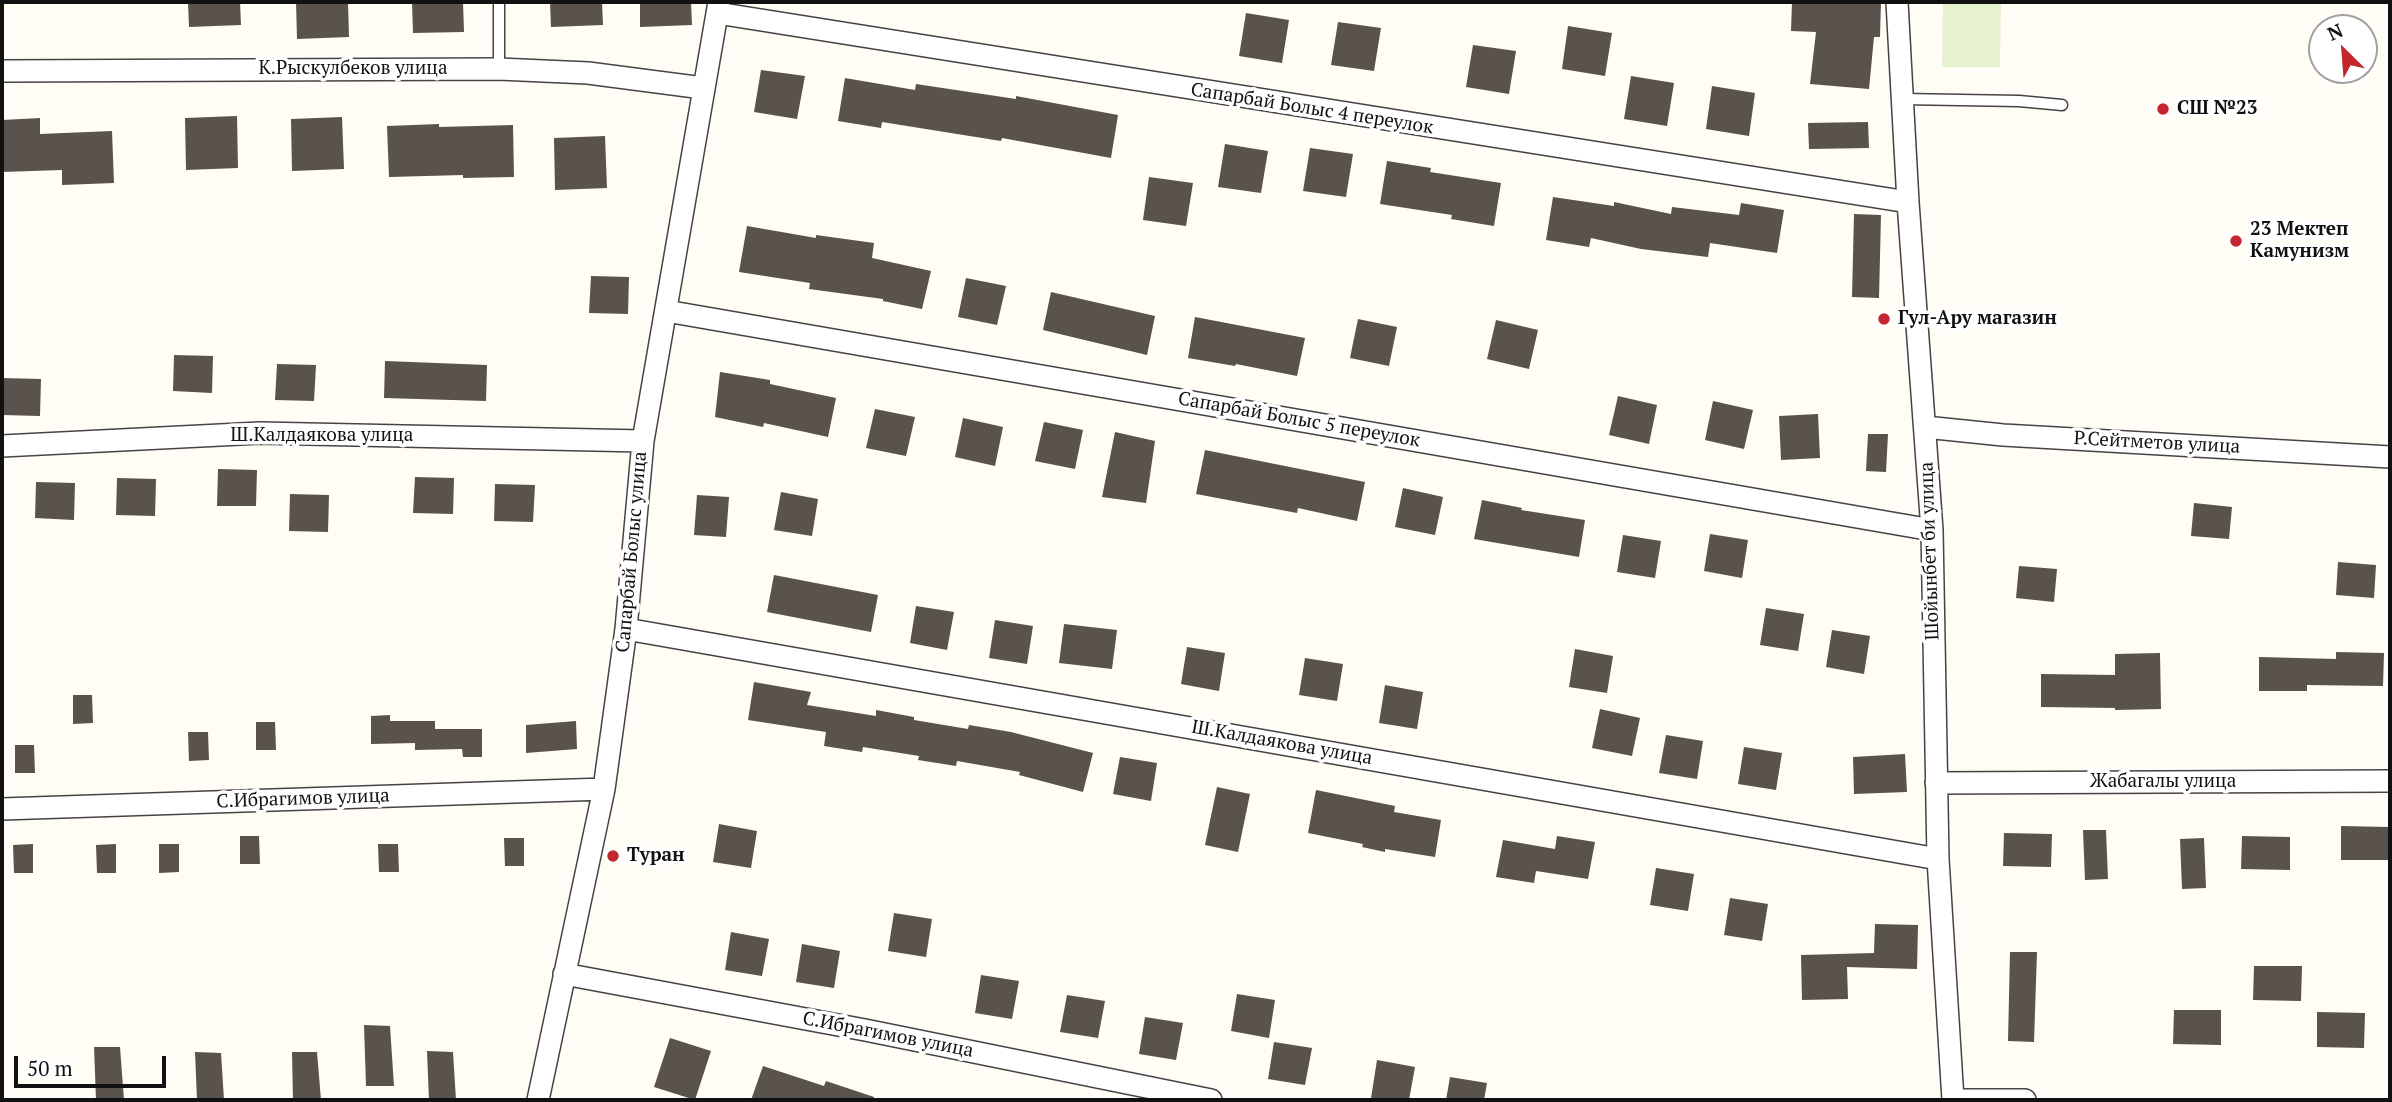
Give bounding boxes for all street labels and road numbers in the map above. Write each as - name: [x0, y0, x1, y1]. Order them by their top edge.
- street label: К.Рыскулбеков улица: [258, 58, 448, 80]
- street label: Сапарбай Болыс 4 переулок: [1189, 79, 1435, 139]
- street label: Сапарбай Болыс 5 переулок: [1176, 387, 1422, 453]
- street label: Ш.Калдаякова улица: [231, 425, 413, 447]
- street label: Р.Сейтметов улица: [2073, 427, 2241, 459]
- street label: Сапарбай Болыс улица: [612, 451, 652, 653]
- street label: Шойынбет би улица: [1915, 461, 1945, 641]
- street label: Ш.Калдаякова улица: [1190, 716, 1374, 770]
- street label: Жабагалы улица: [2090, 771, 2236, 793]
- street label: С.Ибрагимов улица: [216, 785, 390, 813]
- street label: С.Ибрагимов улица: [801, 1007, 975, 1063]

